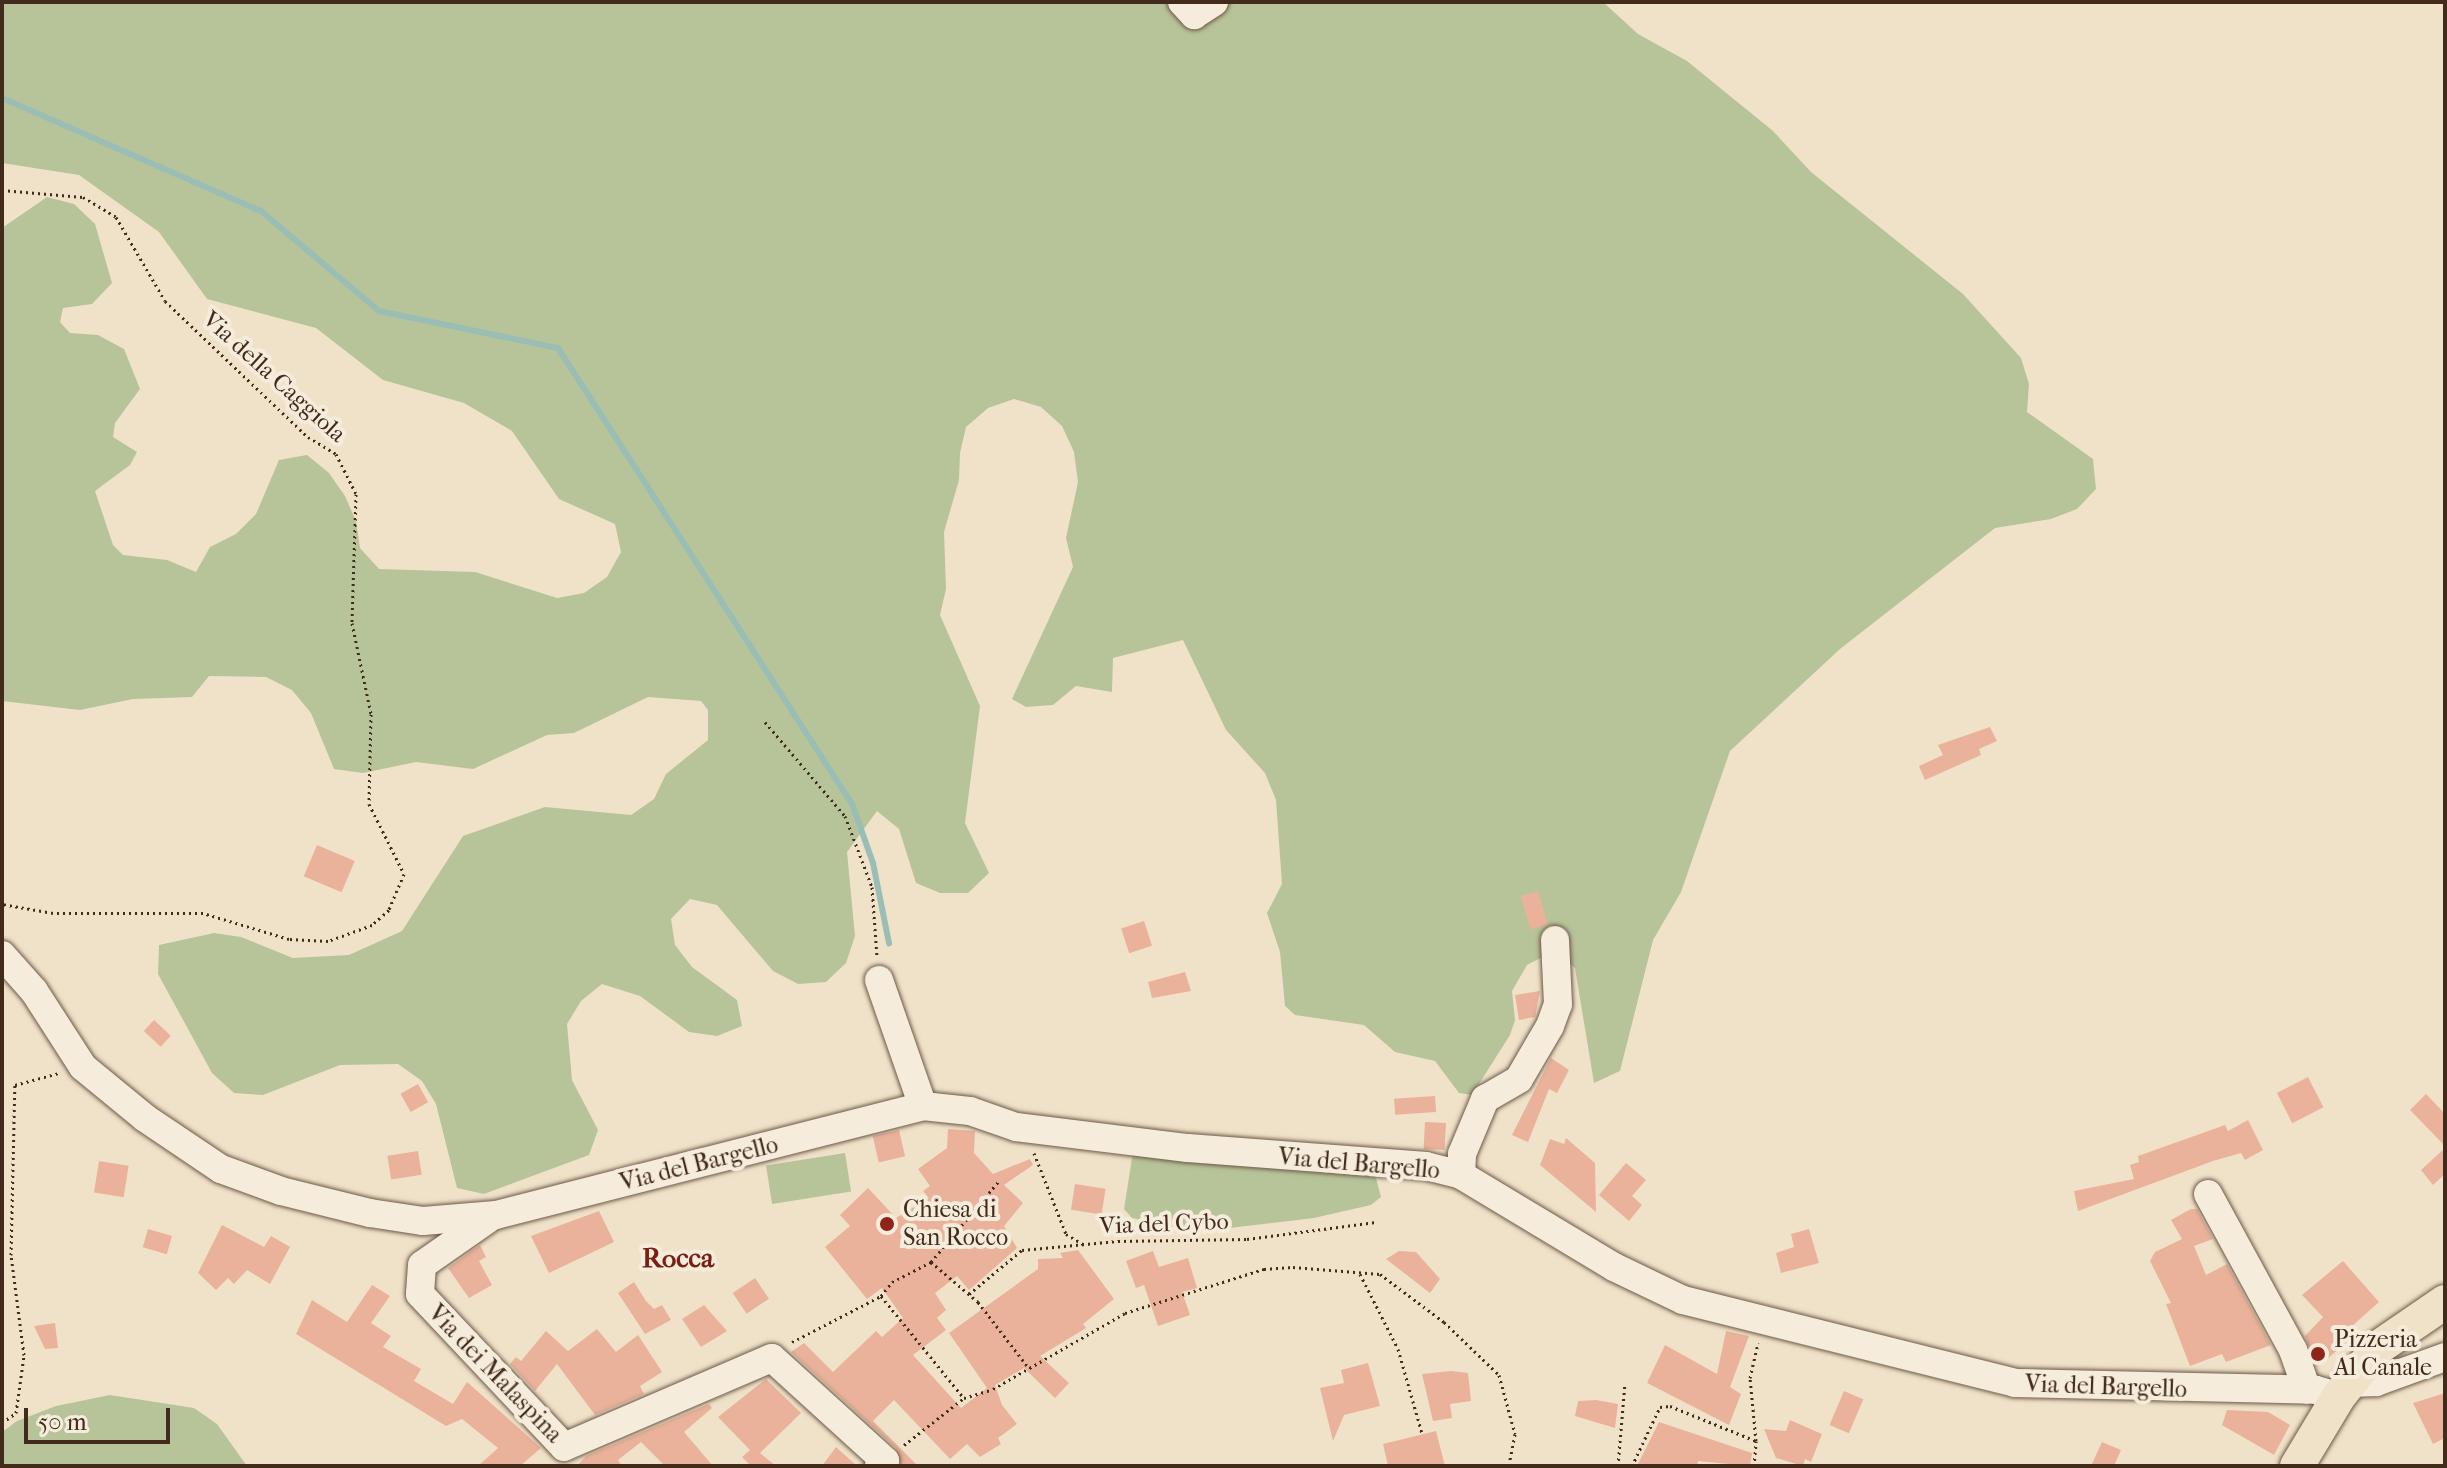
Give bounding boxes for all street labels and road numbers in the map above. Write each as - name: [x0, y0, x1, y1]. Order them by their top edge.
- street label: Via della Caggiola: [196, 305, 352, 449]
- street label: Via del Bargello: [617, 1130, 781, 1198]
- street label: Via del Bargello: [1277, 1143, 1441, 1185]
- street label: Via del Cybo: [1099, 1207, 1229, 1241]
- street label: Via dei Malaspina: [422, 1299, 568, 1449]
- street label: Via del Bargello: [2024, 1370, 2188, 1404]

